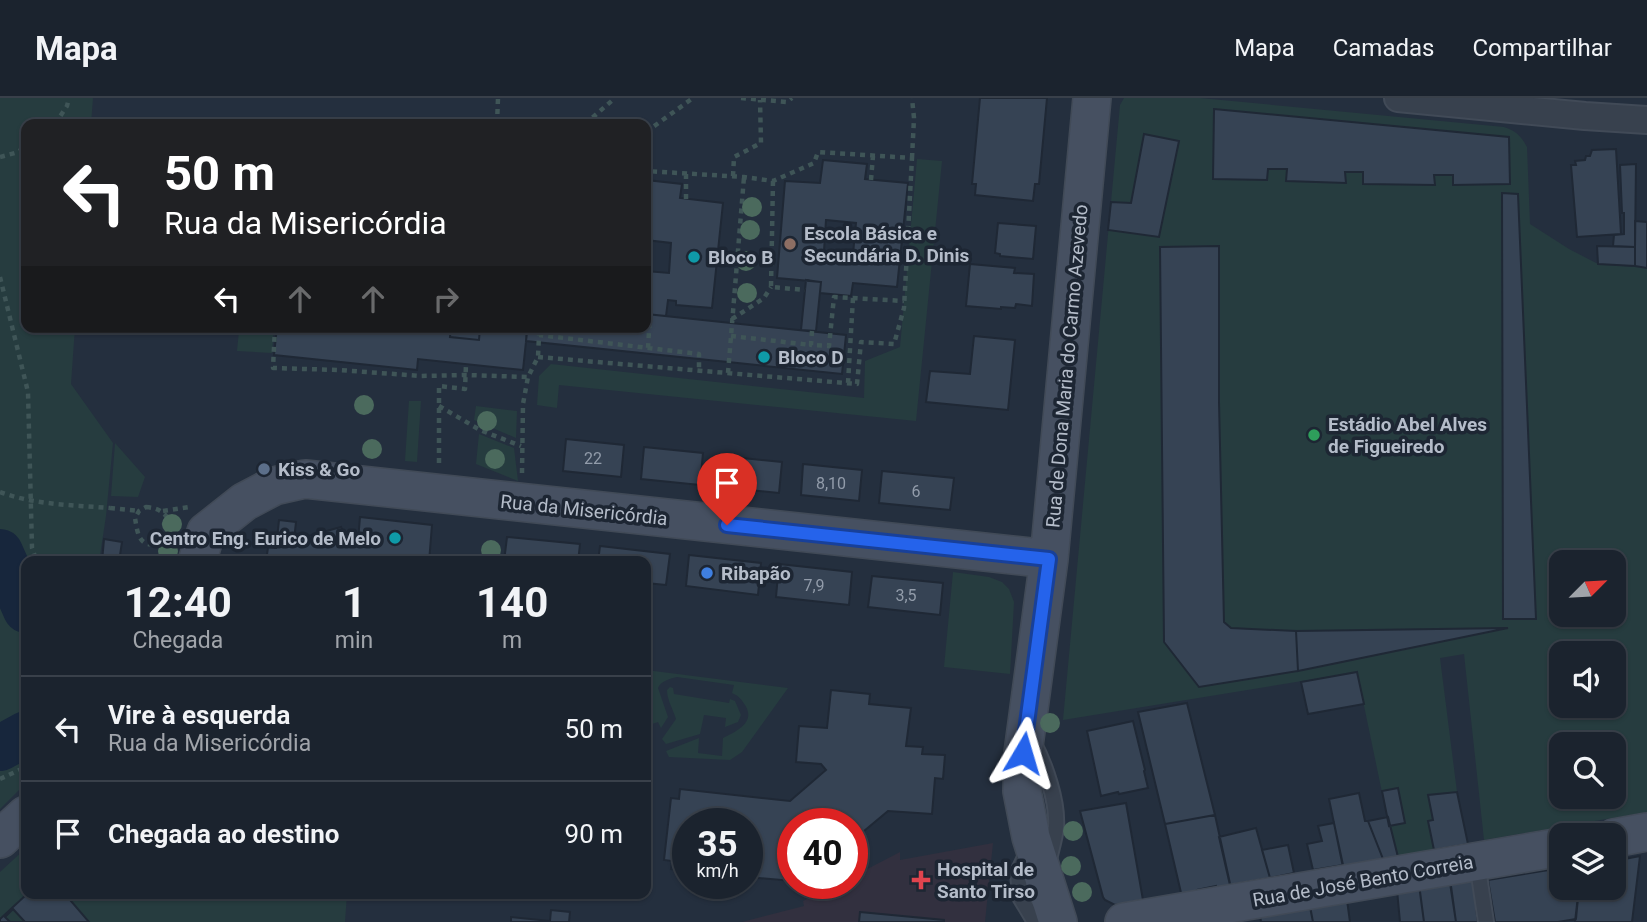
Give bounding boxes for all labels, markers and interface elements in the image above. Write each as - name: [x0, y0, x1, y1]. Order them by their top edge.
- text: Mapa: [35, 29, 118, 68]
- text: Mapa: [1234, 34, 1295, 62]
- text: Camadas: [1333, 34, 1434, 62]
- text: Compartilhar: [1472, 34, 1612, 62]
- text: 50 m: [164, 145, 275, 202]
- icon: left: [49, 147, 140, 238]
- street label: Rua de Dona Maria do Carmo Azevedo: [1041, 203, 1093, 529]
- text: Rua da Misericórdia: [164, 204, 447, 242]
- place label: Escola Básica e Secundária D. Dinis: [804, 222, 969, 267]
- marker: Escola Básica e Secundária D. Dinis: [782, 236, 798, 252]
- place label: Bloco B: [708, 246, 773, 269]
- marker: Bloco B: [686, 249, 702, 265]
- icon: left: [208, 280, 246, 318]
- icon: ahead: [281, 280, 319, 318]
- icon: ahead: [354, 280, 392, 318]
- icon: right: [427, 280, 465, 318]
- place label: Bloco D: [778, 346, 844, 369]
- marker: Bloco D: [756, 349, 772, 365]
- place label: Estádio Abel Alves de Figueiredo: [1328, 413, 1487, 458]
- marker: Estádio Abel Alves de Figueiredo: [1306, 427, 1322, 443]
- house number: 22: [584, 449, 602, 468]
- pin: [697, 453, 757, 525]
- place label: Kiss & Go: [278, 458, 361, 481]
- marker: Kiss & Go: [256, 461, 272, 477]
- icon: arrive: [708, 464, 746, 502]
- house number: 8,10: [816, 474, 846, 493]
- house number: 6: [912, 482, 921, 501]
- street label: Rua da Misericórdia: [499, 490, 669, 530]
- place label: Centro Eng. Eurico de Melo: [150, 527, 381, 550]
- marker: Centro Eng. Eurico de Melo: [387, 530, 403, 546]
- north arrow: [1549, 550, 1626, 626]
- map controls: [1549, 550, 1626, 900]
- place label: Ribapão: [721, 562, 791, 585]
- marker: Ribapão: [699, 565, 715, 581]
- house number: 7,9: [803, 576, 825, 595]
- text: 12:40: [124, 578, 232, 627]
- text: 1: [342, 578, 366, 627]
- text: 140: [476, 578, 548, 627]
- house number: 3,5: [895, 586, 917, 605]
- text: Chegada: [132, 627, 223, 654]
- text: min: [335, 627, 373, 654]
- text: m: [502, 627, 522, 654]
- button: sound: [1549, 641, 1626, 718]
- text: Vire à esquerda: [108, 700, 291, 730]
- icon: left: [49, 710, 87, 748]
- text: 50 m: [565, 714, 623, 744]
- position arrow: [986, 716, 1060, 790]
- text: Rua da Misericórdia: [108, 730, 311, 757]
- button: search: [1549, 732, 1626, 809]
- speed limit sign: 40: [777, 808, 868, 899]
- icon: arrive: [49, 815, 87, 853]
- text: Chegada ao destino: [108, 819, 339, 849]
- text: 90 m: [565, 819, 623, 849]
- button: layers: [1549, 823, 1626, 900]
- text: 35: [697, 824, 738, 865]
- street label: Rua de José Bento Correia: [1251, 850, 1475, 912]
- place label: Hospital de Santo Tirso: [937, 858, 1035, 903]
- text: km/h: [696, 860, 739, 881]
- marker: Hospital de Santo Tirso: [911, 870, 931, 890]

